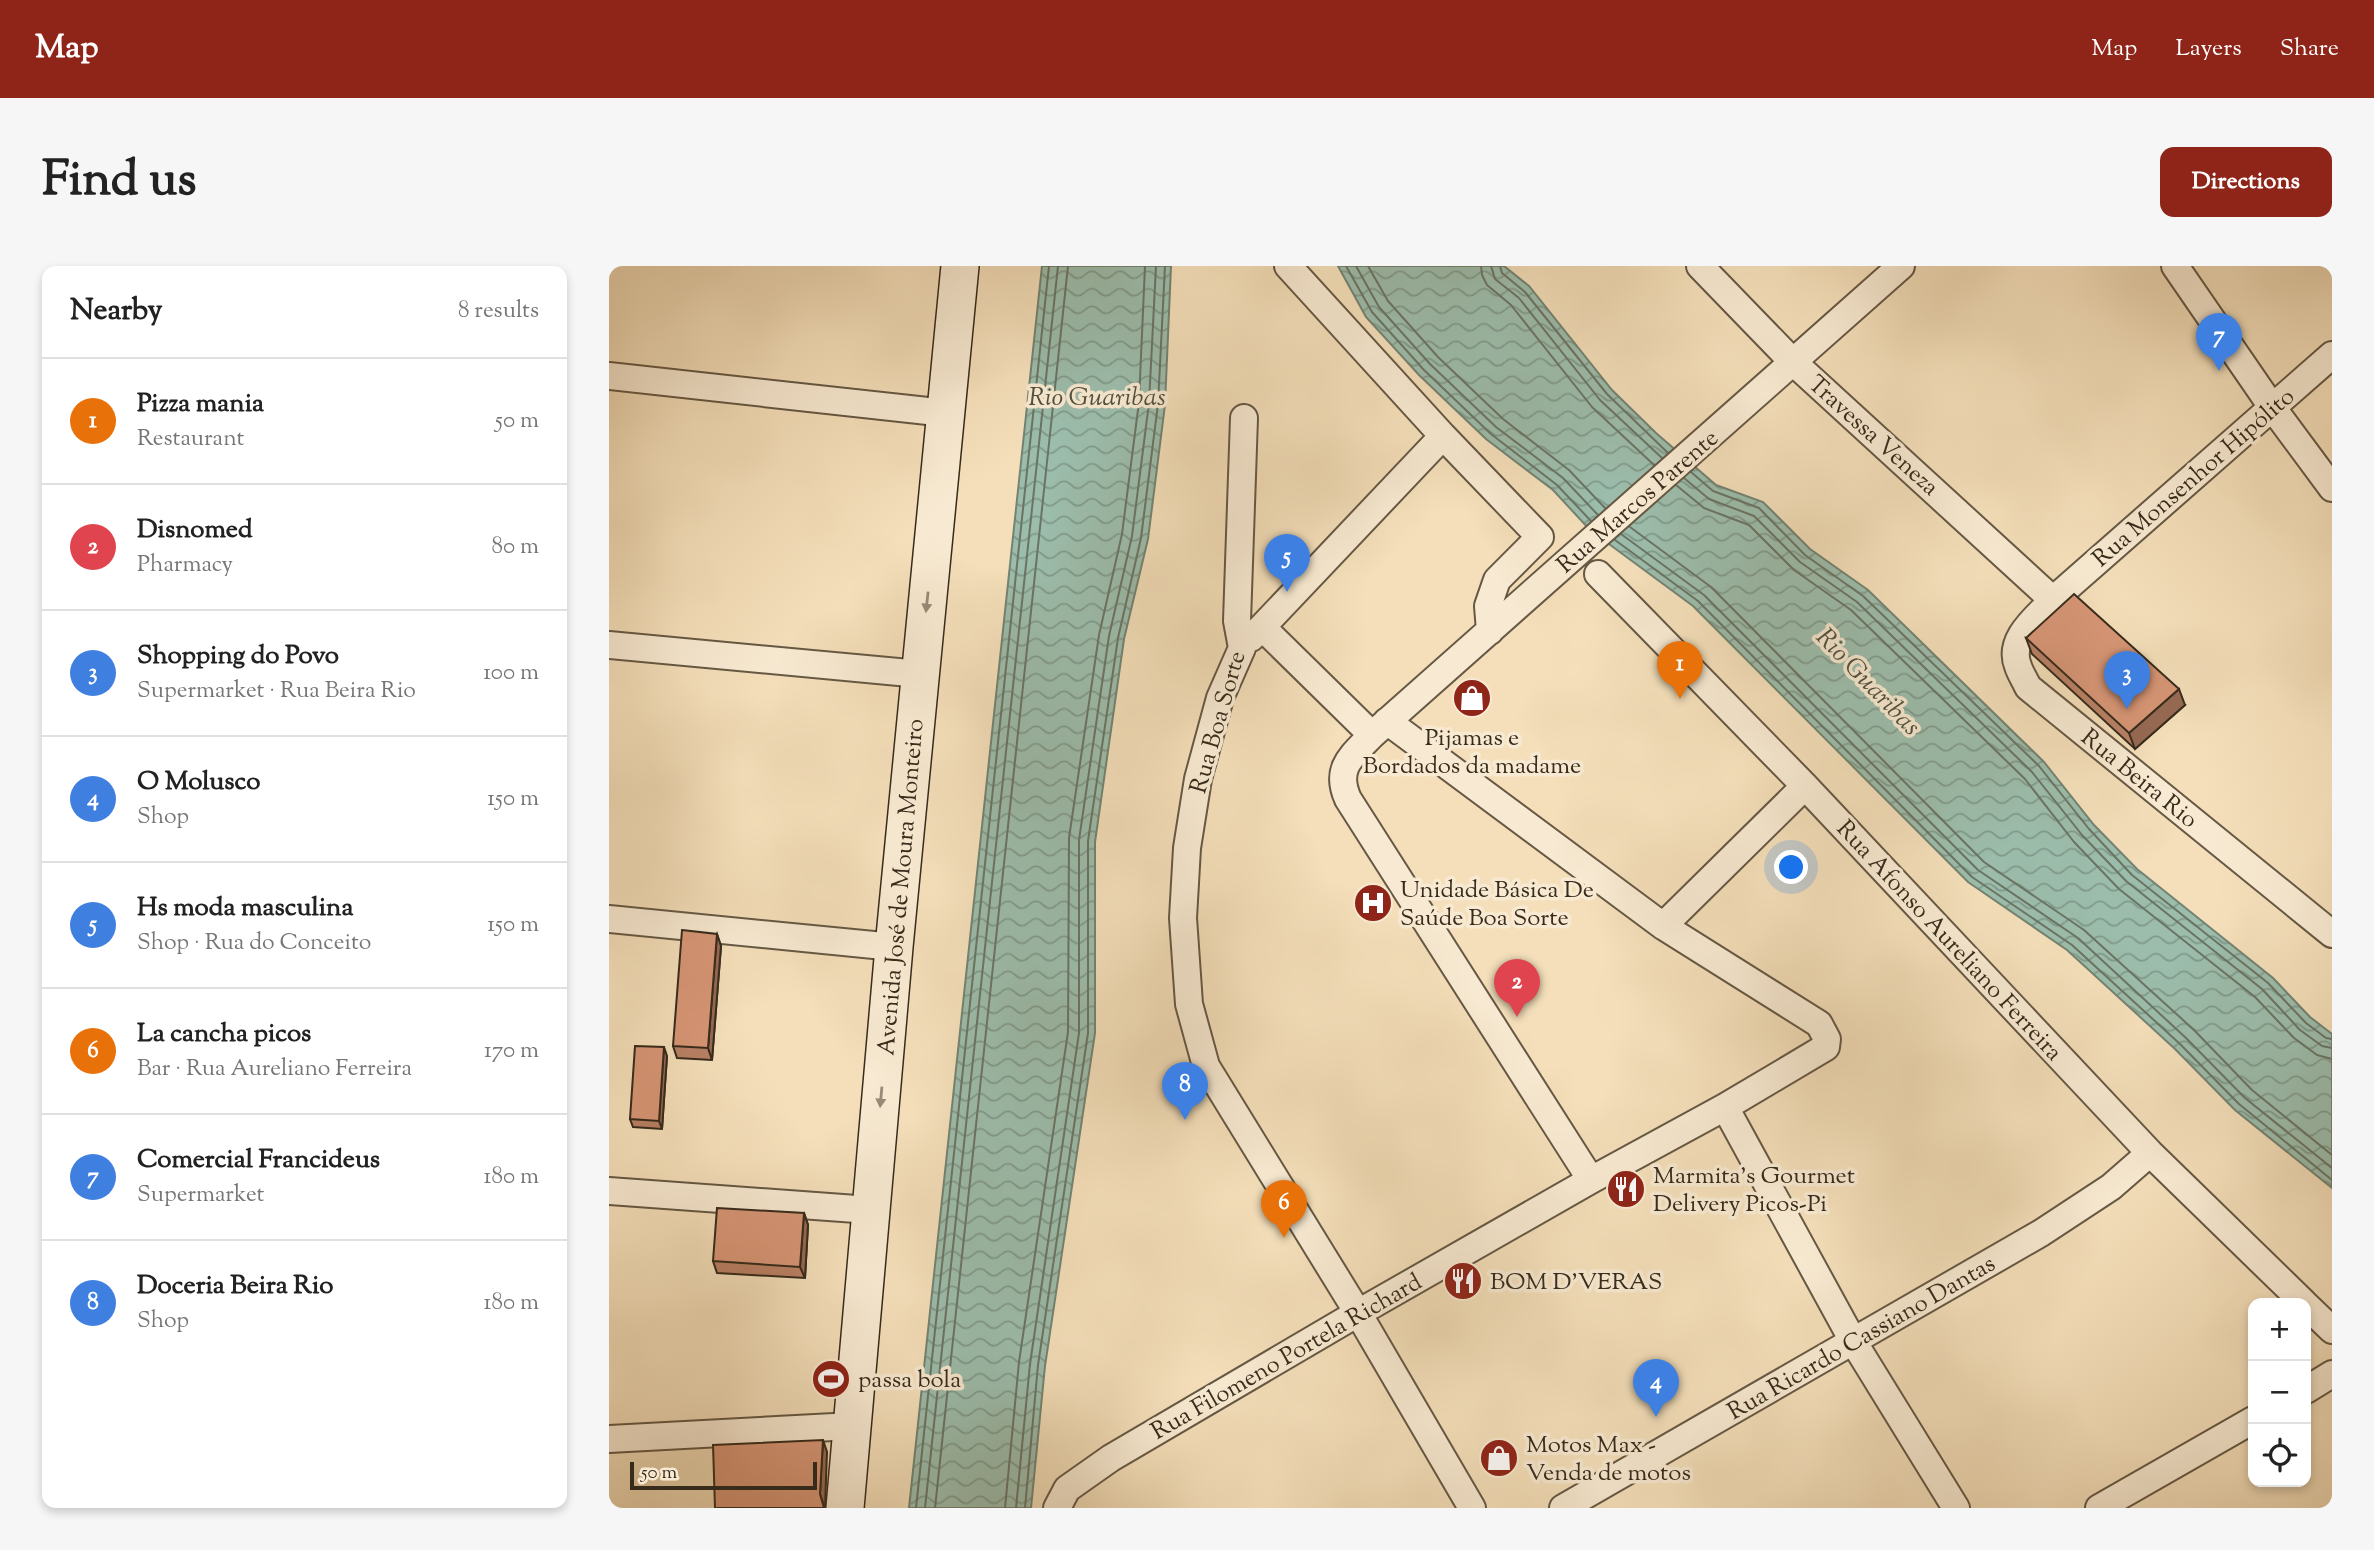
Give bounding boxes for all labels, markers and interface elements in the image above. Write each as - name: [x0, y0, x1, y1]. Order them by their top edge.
- text: Map: [35, 25, 99, 73]
- text: Map: [2091, 32, 2137, 66]
- text: Layers: [2175, 32, 2242, 66]
- text: Share: [2280, 32, 2339, 66]
- text: Find us: [42, 147, 196, 217]
- button: Directions: [2160, 147, 2332, 217]
- text: Nearby: [70, 290, 162, 333]
- text: 8 results: [458, 295, 539, 328]
- pin: 7: [2196, 313, 2242, 371]
- street label: Travessa Veneza: [1800, 368, 1946, 505]
- water label: Rio Guaribas: [1028, 380, 1166, 417]
- street label: Rua Monsenhor Hipólito: [2086, 381, 2303, 576]
- text: Pizza mania: [137, 386, 264, 423]
- text: 1: [89, 405, 97, 438]
- text: 50 m: [495, 405, 539, 438]
- text: Restaurant: [137, 423, 244, 456]
- street label: Rua Marcos Parente: [1550, 423, 1727, 582]
- text: Disnomed: [137, 512, 253, 549]
- text: 2: [88, 531, 98, 564]
- text: 80 m: [491, 531, 539, 564]
- pin: 5: [1264, 534, 1310, 592]
- text: Pharmacy: [137, 549, 233, 582]
- one-way arrow: [922, 591, 933, 613]
- water label: Rio Guaribas: [1806, 621, 1928, 745]
- text: Shopping do Povo: [137, 638, 339, 675]
- pin: 1: [1657, 641, 1703, 699]
- street label: Rua Boa Sorte: [1182, 647, 1255, 798]
- pin: 3: [2104, 651, 2150, 709]
- text: 3: [88, 657, 98, 690]
- text: 100 m: [483, 657, 539, 690]
- text: Supermarket · Rua Beira Rio: [137, 675, 416, 708]
- shop icon: Pijamas e Bordados da madame: [1451, 677, 1493, 719]
- street label: Avenida José de Moura Monteiro: [870, 717, 934, 1057]
- place label: Pijamas e Bordados da madame: [1363, 722, 1581, 784]
- street label: Rua Beira Rio: [2073, 722, 2205, 837]
- text: O Molusco: [137, 764, 260, 801]
- text: 4: [87, 783, 99, 816]
- text: 150 m: [487, 783, 539, 816]
- text: Shop: [137, 801, 189, 834]
- street label: Rua Afonso Aureliano Ferreira: [1828, 813, 2069, 1069]
- your location: [1774, 850, 1808, 884]
- place label: Unidade Básica De Saúde Boa Sorte: [1400, 874, 1594, 936]
- hospital icon: Unidade Básica De Saúde Boa Sorte: [1352, 882, 1394, 924]
- text: Hs moda masculina: [137, 890, 353, 927]
- text: 5: [89, 909, 97, 942]
- text: 150 m: [487, 909, 539, 942]
- text: Shop · Rua do Conceito: [137, 927, 371, 960]
- pin: 2: [1494, 959, 1540, 1017]
- text: La cancha picos: [137, 1016, 311, 1053]
- text: 6: [87, 1035, 99, 1068]
- text: 170 m: [484, 1035, 539, 1068]
- text: Bar · Rua Aureliano Ferreira: [137, 1053, 412, 1086]
- pin: 8: [1162, 1062, 1208, 1120]
- one-way arrow: [875, 1086, 886, 1108]
- text: Comercial Francideus: [137, 1142, 380, 1179]
- place label: Marmita’s Gourmet Delivery Picos-Pi: [1653, 1160, 1855, 1222]
- text: 7: [87, 1161, 99, 1194]
- text: 180 m: [484, 1161, 539, 1194]
- restaurant icon: Marmita’s Gourmet Delivery Picos-Pi: [1605, 1168, 1647, 1210]
- text: Supermarket: [137, 1179, 264, 1212]
- pin: 6: [1261, 1180, 1307, 1238]
- street label: Rua Ricardo Cassiano Dantas: [1722, 1248, 2002, 1430]
- restaurant icon: BOM D'VERAS: [1442, 1260, 1484, 1302]
- street label: Rua Filomeno Portela Richard: [1145, 1266, 1429, 1449]
- place label: BOM D'VERAS: [1490, 1266, 1662, 1300]
- text: Doceria Beira Rio: [137, 1268, 334, 1305]
- text: 8: [87, 1287, 99, 1320]
- text: 180 m: [484, 1287, 539, 1320]
- map controls: [2248, 1298, 2311, 1487]
- button: +: [2248, 1298, 2311, 1361]
- text: Shop: [137, 1305, 189, 1338]
- sports icon: passa bola: [810, 1358, 852, 1400]
- pin: 4: [1633, 1359, 1679, 1417]
- button: −: [2248, 1361, 2311, 1424]
- place label: passa bola: [858, 1364, 961, 1398]
- button: locate: [2248, 1424, 2311, 1487]
- place label: Motos Max - Venda de motos: [1526, 1429, 1691, 1491]
- shop icon: Motos Max - Venda de motos: [1478, 1437, 1520, 1479]
- scale bar: [630, 1459, 817, 1491]
- text: 50 m: [641, 1460, 677, 1487]

